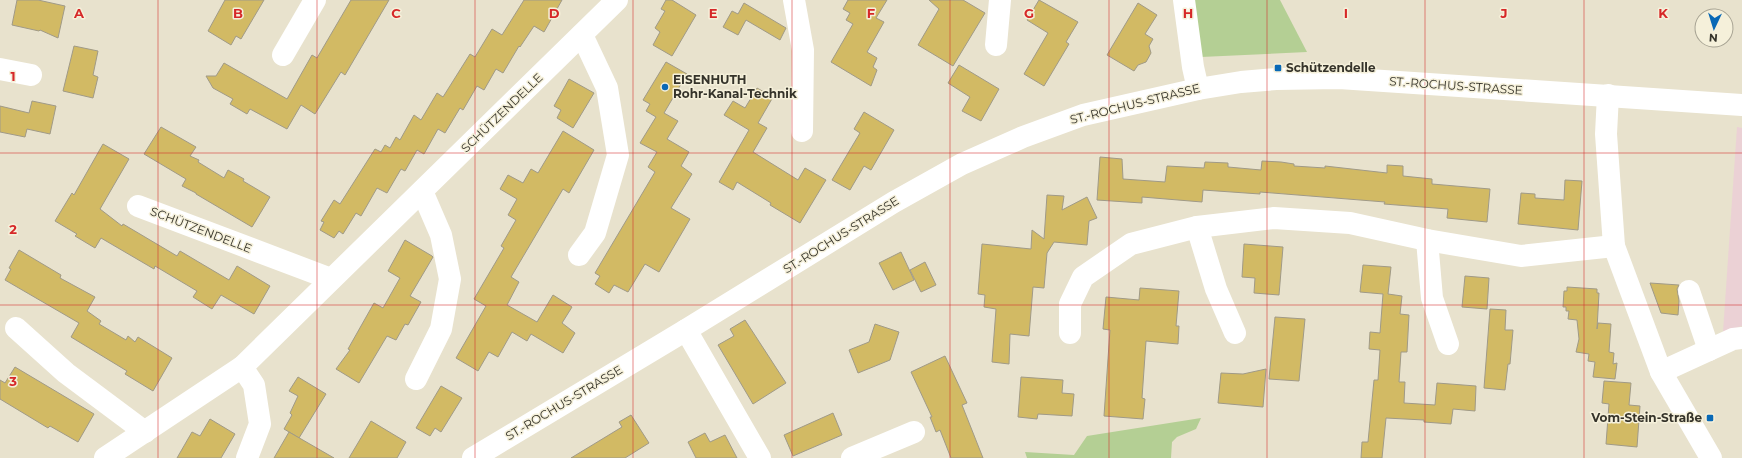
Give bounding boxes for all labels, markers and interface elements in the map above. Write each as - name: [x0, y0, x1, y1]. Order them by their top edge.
- text: A: [73, 5, 85, 21]
- text: B: [233, 5, 243, 21]
- text: C: [391, 5, 401, 21]
- text: D: [549, 5, 560, 21]
- text: E: [709, 5, 718, 21]
- text: F: [867, 5, 875, 21]
- text: G: [1024, 5, 1034, 21]
- text: H: [1183, 5, 1193, 21]
- text: I: [1344, 5, 1348, 21]
- text: J: [1499, 5, 1508, 21]
- text: K: [1658, 5, 1668, 21]
- north arrow: [1694, 8, 1734, 48]
- text: N: [1708, 31, 1718, 45]
- place label: Schützendelle: [1286, 60, 1376, 75]
- marker: Schützendelle: [1273, 63, 1283, 73]
- text: 1: [10, 68, 16, 84]
- street label: SCHÜTZENDELLE: [458, 70, 546, 155]
- place label: EISENHUTH Rohr-Kanal-Technik: [673, 72, 797, 101]
- street label: ST.-ROCHUS-STRASSE: [1389, 73, 1523, 98]
- street label: ST.-ROCHUS-STRASSE: [1068, 80, 1201, 127]
- marker: EISENHUTH Rohr-Kanal-Technik: [660, 82, 670, 92]
- street label: ST.-ROCHUS-STRASSE: [780, 193, 901, 276]
- street label: SCHÜTZENDELLE: [148, 203, 254, 256]
- text: 2: [9, 221, 17, 237]
- street label: ST.-ROCHUS-STRASSE: [503, 362, 625, 443]
- text: 3: [8, 373, 17, 389]
- place label: Vom-Stein-Straße: [1590, 410, 1702, 425]
- marker: Vom-Stein-Straße: [1705, 413, 1715, 423]

